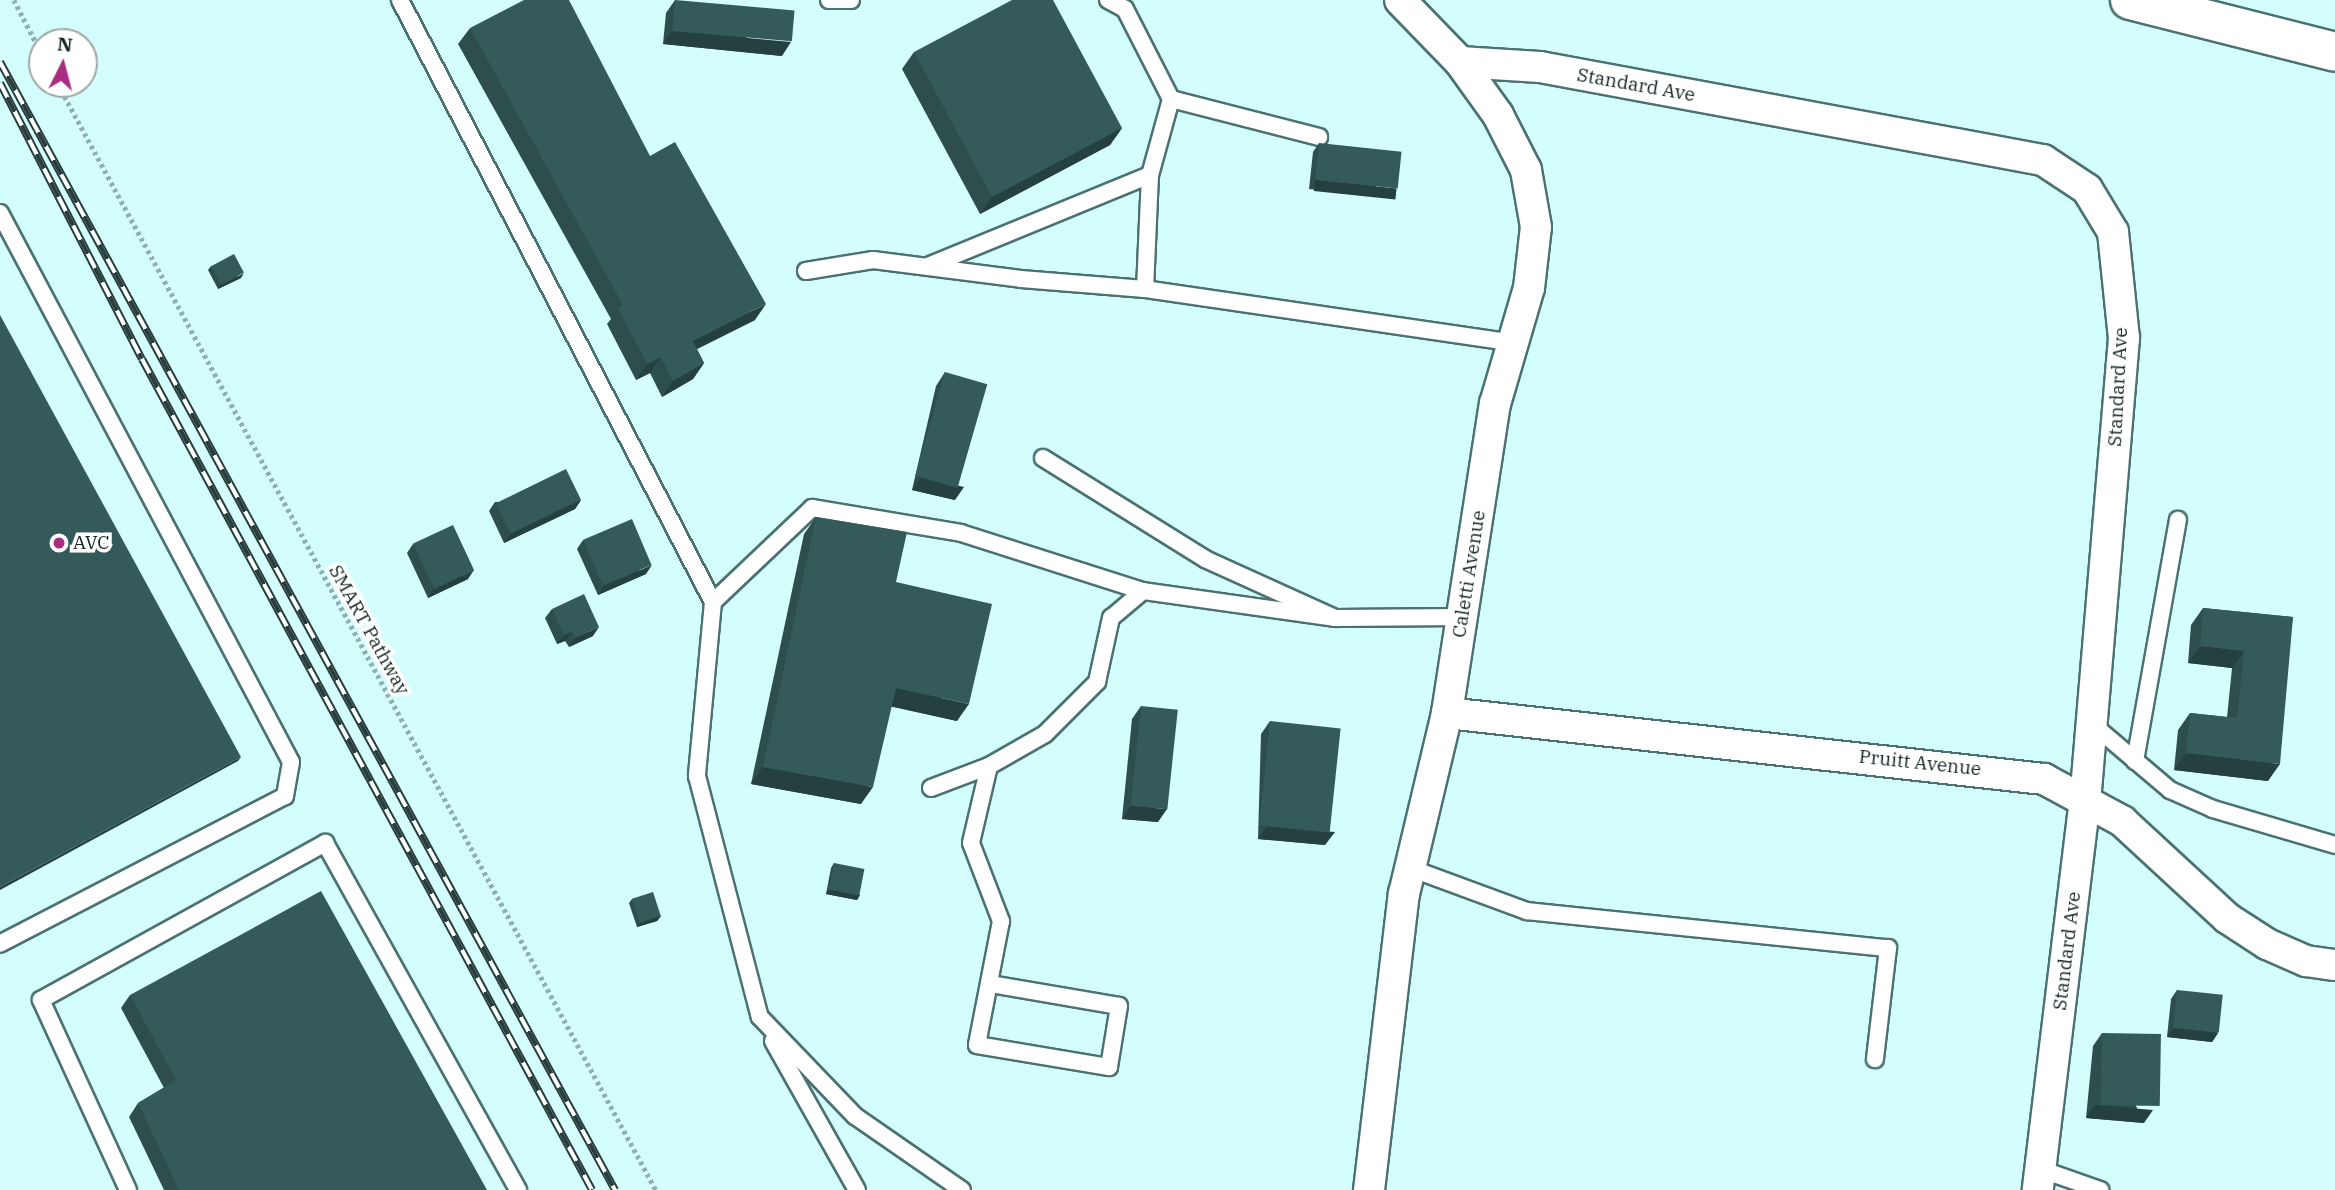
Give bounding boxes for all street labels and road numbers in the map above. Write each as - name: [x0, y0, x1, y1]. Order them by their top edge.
- street label: Standard Ave: [1575, 63, 1697, 107]
- street label: Standard Ave: [2103, 327, 2133, 447]
- street label: Caletti Avenue: [1448, 509, 1490, 639]
- street label: SMART Pathway: [324, 561, 414, 699]
- street label: Pruitt Avenue: [1858, 745, 1982, 781]
- street label: Standard Ave: [2048, 890, 2086, 1012]

